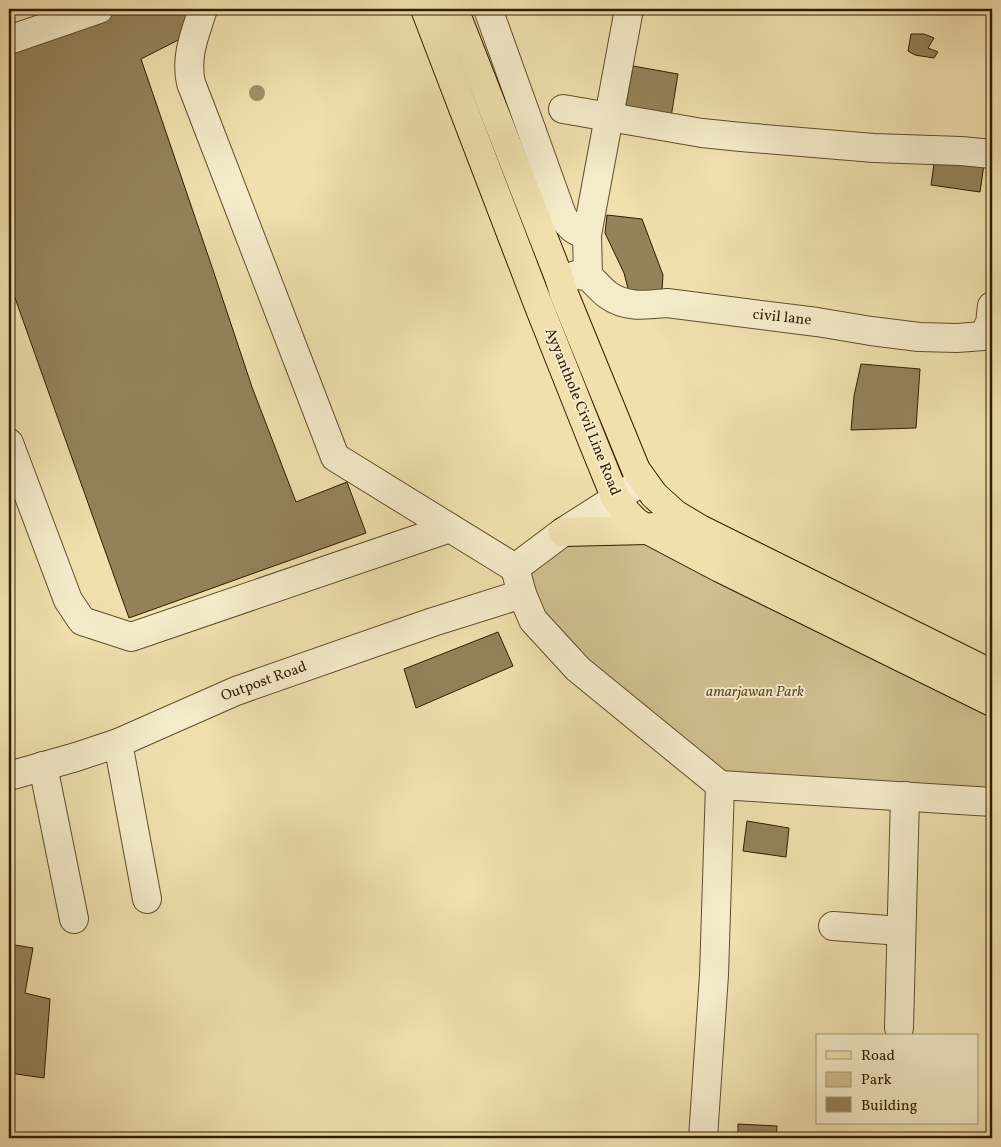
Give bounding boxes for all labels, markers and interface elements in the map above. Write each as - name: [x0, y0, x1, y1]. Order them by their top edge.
- street label: civil lane: [751, 304, 813, 332]
- street label: Ayyanthole Civil Line Road: [539, 325, 625, 499]
- street label: Outpost Road: [218, 657, 310, 707]
- park label: amarjawan Park: [706, 682, 804, 703]
- legend: [816, 1034, 978, 1124]
- text: Road: [861, 1046, 895, 1067]
- text: Park: [861, 1070, 892, 1091]
- text: Building: [861, 1096, 918, 1117]

